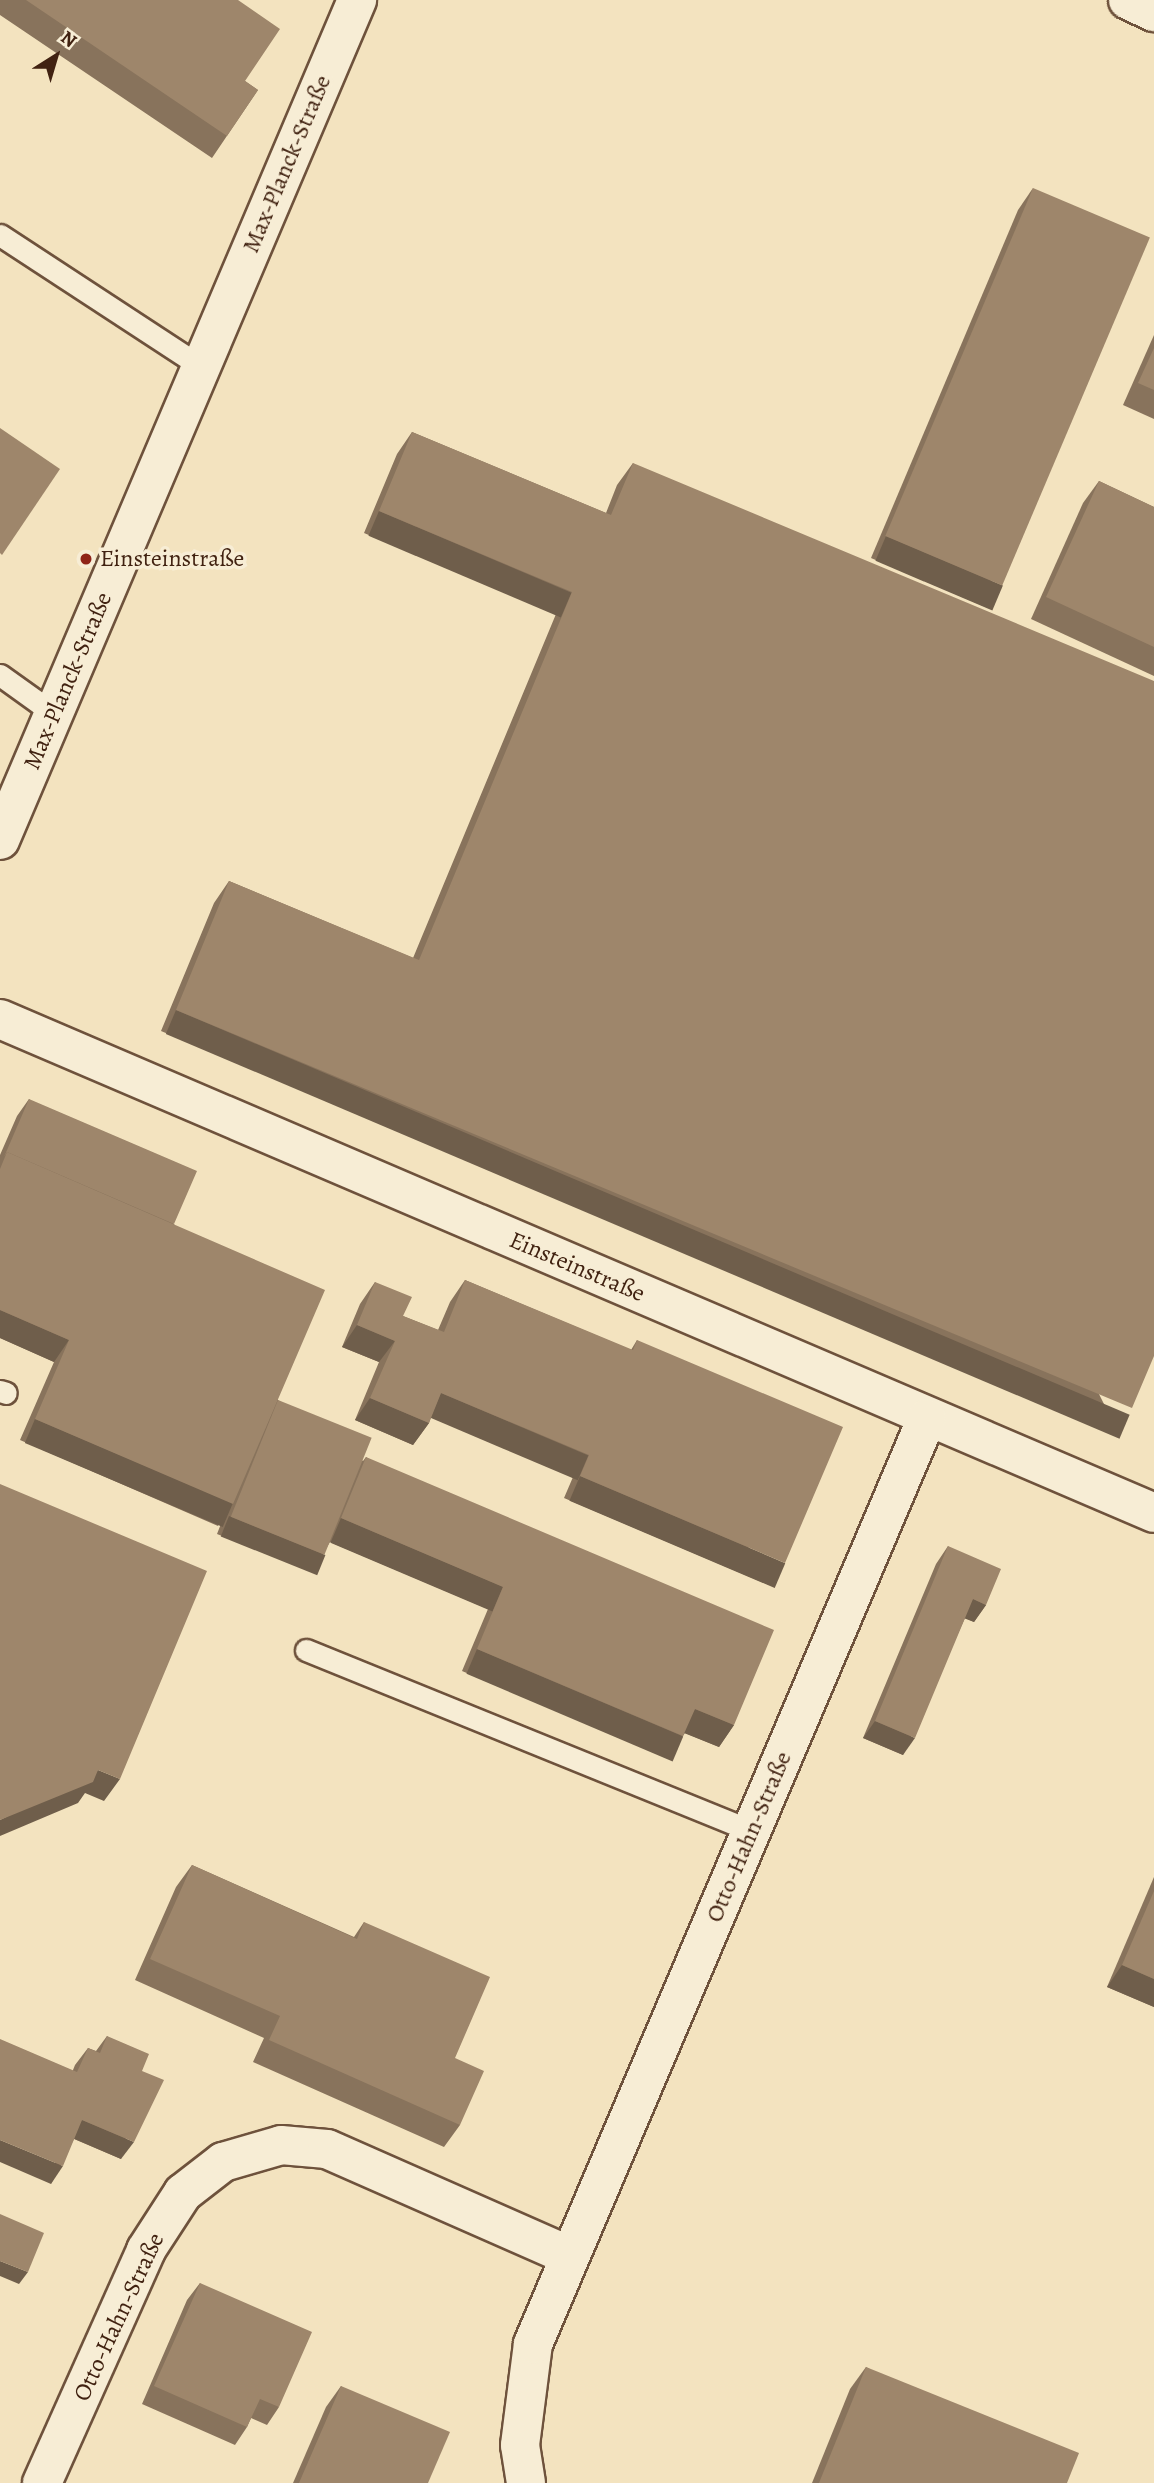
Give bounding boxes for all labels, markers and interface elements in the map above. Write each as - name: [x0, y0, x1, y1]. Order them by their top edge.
- north arrow: [21, 21, 91, 91]
- text: N: [55, 25, 82, 54]
- street label: Max-Planck-Straße: [237, 71, 337, 257]
- place label: Einsteinstraße: [100, 545, 244, 573]
- marker: Einsteinstraße: [78, 551, 94, 567]
- street label: Max-Planck-Straße: [18, 588, 118, 774]
- street label: Einsteinstraße: [505, 1226, 649, 1308]
- street label: Otto-Hahn-Straße: [700, 1747, 798, 1927]
- street label: Otto-Hahn-Straße: [67, 2228, 171, 2406]

